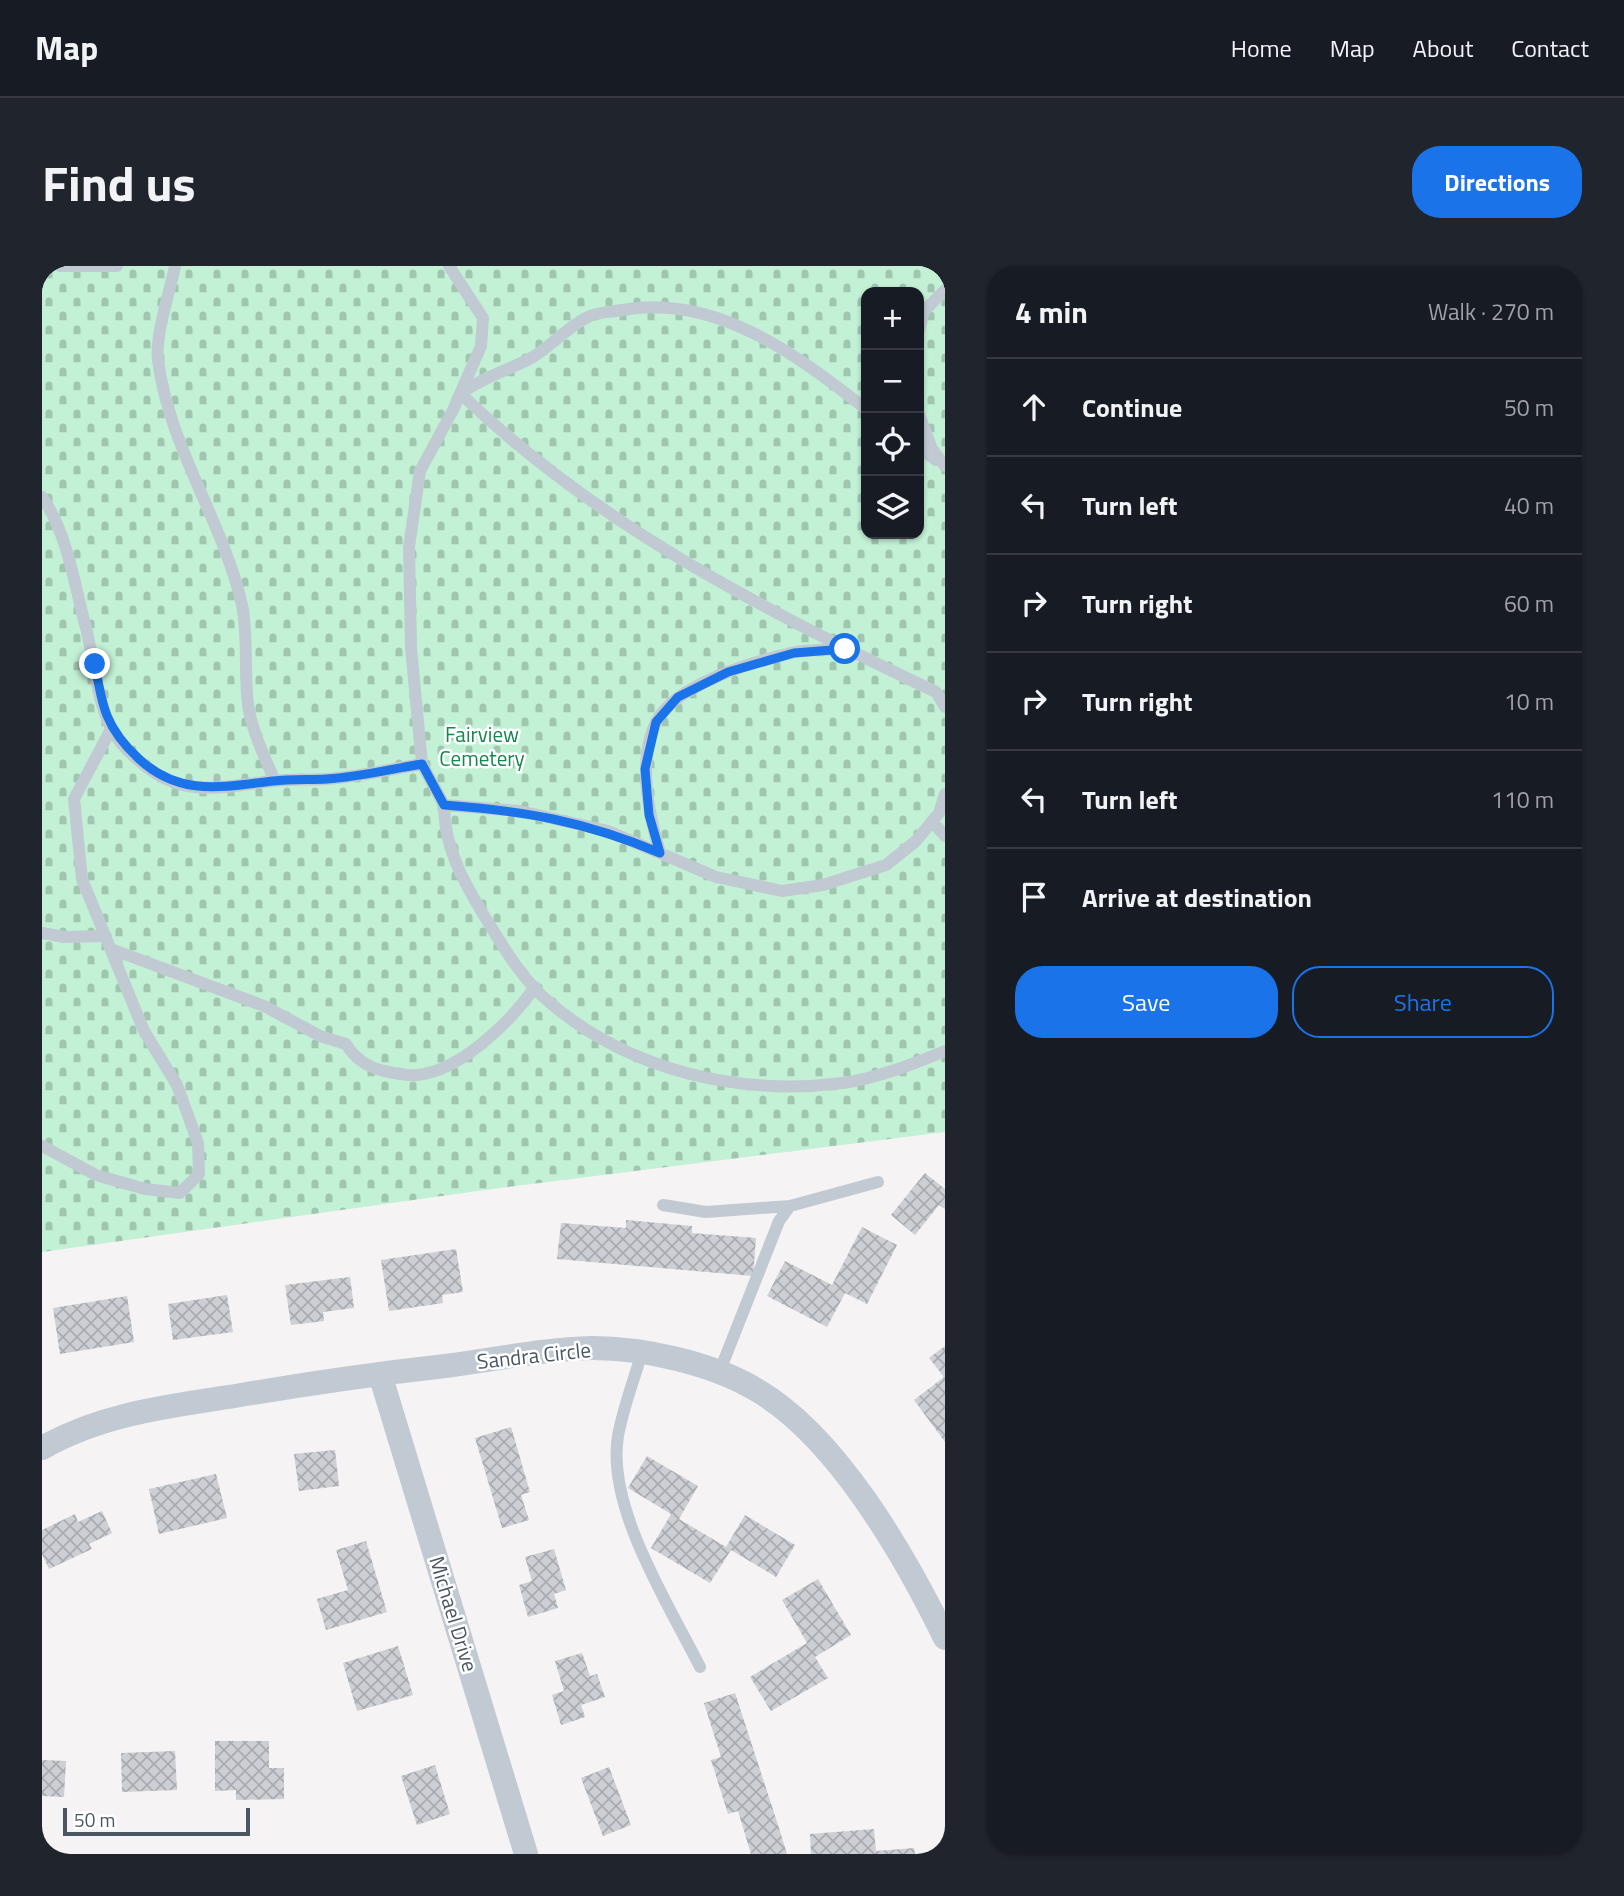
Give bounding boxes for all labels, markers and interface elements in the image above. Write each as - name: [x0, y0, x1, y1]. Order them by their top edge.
- text: Map: [35, 23, 98, 73]
- text: Home: [1231, 30, 1292, 66]
- text: Map: [1330, 30, 1375, 66]
- text: About: [1413, 30, 1473, 66]
- text: Contact: [1511, 30, 1589, 66]
- text: Find us: [42, 145, 196, 220]
- button: Directions: [1412, 146, 1582, 218]
- map controls: [861, 287, 924, 539]
- button: +: [861, 287, 924, 350]
- text: 4 min: [1015, 289, 1088, 335]
- text: Walk · 270 m: [1428, 294, 1554, 329]
- button: −: [861, 350, 924, 413]
- icon: ahead: [1015, 388, 1053, 426]
- text: Continue: [1082, 388, 1182, 427]
- text: 50 m: [1504, 390, 1554, 425]
- button: locate: [861, 413, 924, 476]
- button: layers: [861, 476, 924, 539]
- icon: left: [1015, 486, 1053, 524]
- text: Turn left: [1082, 486, 1177, 525]
- text: 40 m: [1504, 488, 1554, 523]
- icon: right: [1015, 584, 1053, 622]
- text: Turn right: [1082, 584, 1193, 623]
- text: 60 m: [1504, 586, 1554, 621]
- route start: [829, 633, 860, 664]
- route end: [79, 648, 110, 679]
- icon: right: [1015, 682, 1053, 720]
- text: Turn right: [1082, 682, 1193, 721]
- text: 10 m: [1504, 684, 1554, 719]
- park label: Fairview Cemetery: [439, 718, 525, 774]
- icon: left: [1015, 780, 1053, 818]
- text: Turn left: [1082, 780, 1177, 819]
- text: 110 m: [1491, 782, 1554, 817]
- icon: arrive: [1015, 878, 1053, 916]
- text: Arrive at destination: [1082, 878, 1312, 917]
- button: Save: [1015, 966, 1278, 1038]
- button: Share: [1292, 966, 1554, 1038]
- street label: Sandra Circle: [475, 1333, 592, 1377]
- street label: Michael Drive: [421, 1552, 487, 1675]
- scale bar: [63, 1805, 250, 1837]
- text: 50 m: [74, 1805, 115, 1834]

